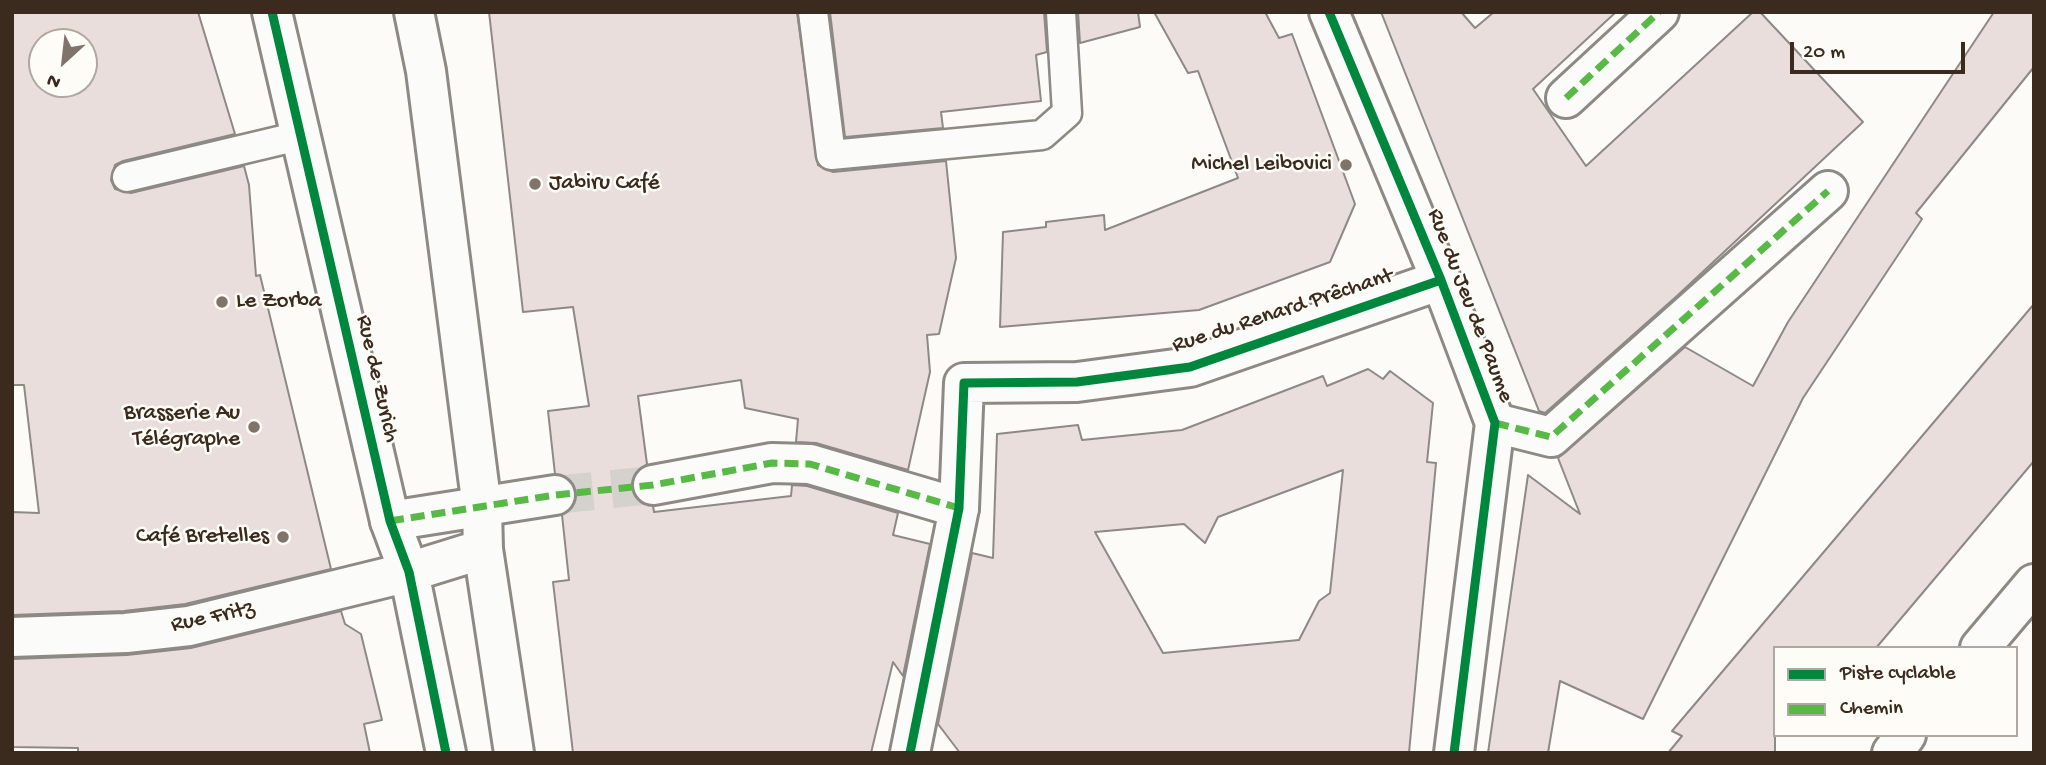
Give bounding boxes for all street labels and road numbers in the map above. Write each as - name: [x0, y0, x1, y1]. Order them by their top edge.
- street label: Rue du Jeu de Paume: [1419, 205, 1519, 407]
- street label: Rue du Renard Prêchant: [1169, 263, 1397, 361]
- street label: Rue de Zurich: [348, 313, 404, 445]
- street label: Rue Fritz: [169, 596, 257, 640]

